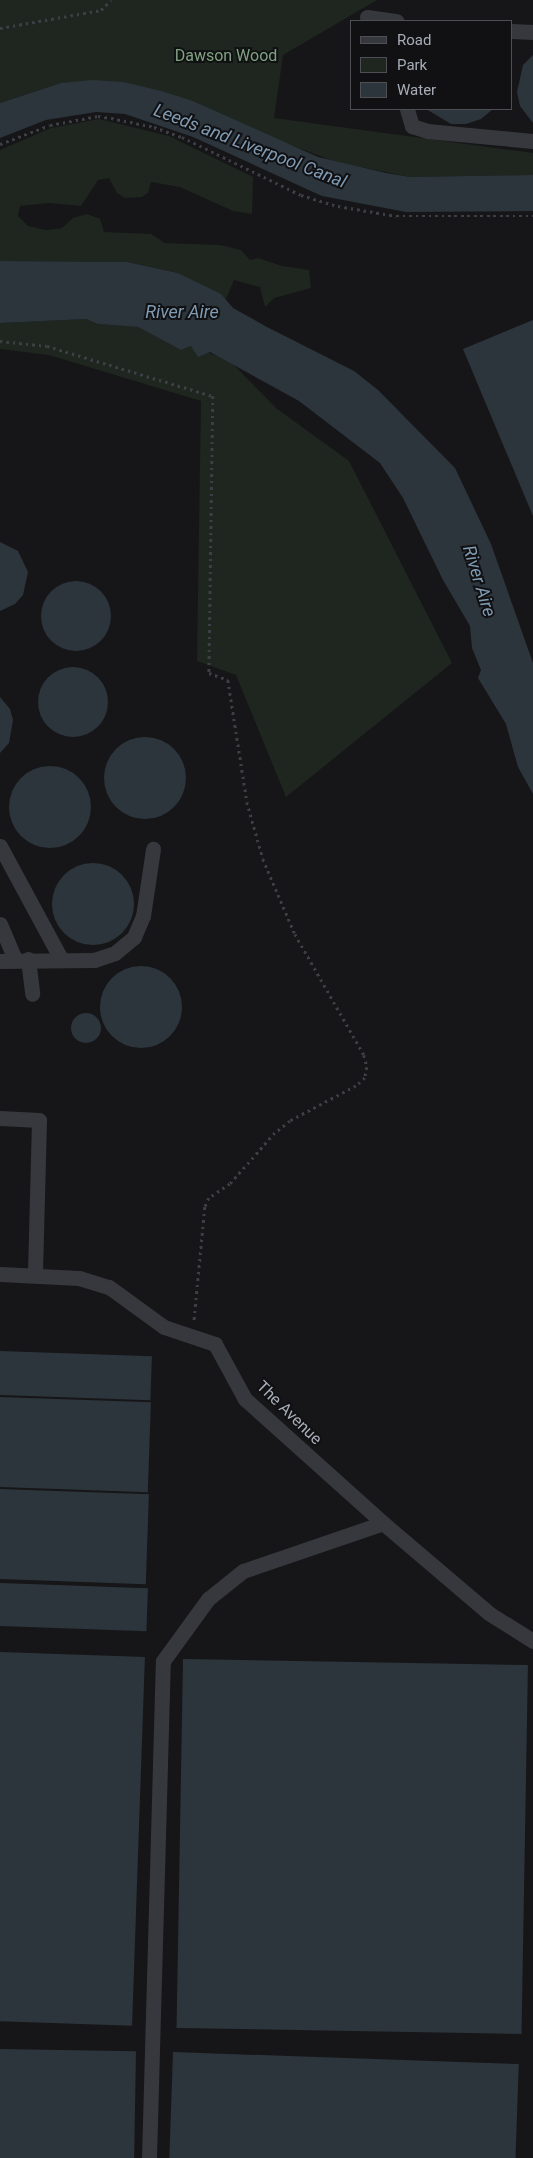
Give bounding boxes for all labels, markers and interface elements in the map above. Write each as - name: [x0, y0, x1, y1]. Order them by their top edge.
- legend: [350, 20, 513, 110]
- text: Road: [397, 31, 431, 49]
- park label: Dawson Wood: [175, 46, 277, 66]
- text: Park: [397, 56, 427, 74]
- text: Water: [397, 81, 436, 99]
- water label: Leeds and Liverpool Canal: [151, 99, 349, 193]
- water label: River Aire: [145, 301, 219, 323]
- water label: River Aire: [458, 543, 500, 619]
- street label: The Avenue: [252, 1377, 326, 1449]

